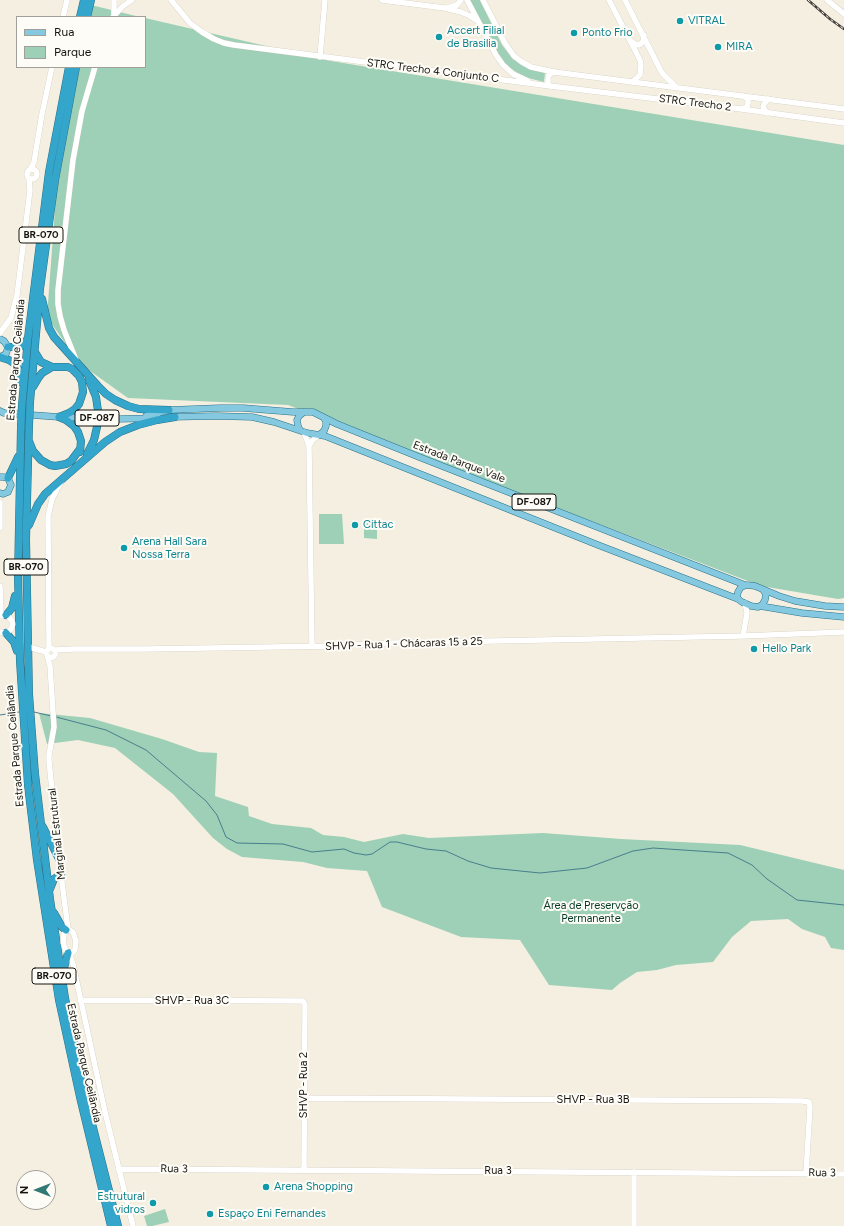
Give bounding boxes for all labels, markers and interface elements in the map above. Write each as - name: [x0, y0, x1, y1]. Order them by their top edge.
- place label: VITRAL: [688, 14, 725, 28]
- legend: [16, 16, 146, 68]
- marker: VITRAL: [675, 16, 685, 26]
- place label: Accert Filial de Brasilia: [447, 24, 504, 50]
- text: Rua: [54, 25, 74, 39]
- place label: Ponto Frio: [582, 26, 633, 40]
- marker: Ponto Frio: [569, 28, 579, 38]
- marker: Accert Filial de Brasilia: [434, 32, 444, 42]
- place label: MIRA: [726, 40, 753, 54]
- marker: MIRA: [713, 42, 723, 52]
- text: Parque: [54, 45, 91, 59]
- street label: STRC Trecho 4 Conjunto C: [366, 56, 500, 86]
- street label: STRC Trecho 2: [658, 92, 732, 114]
- road number: BR-070: [19, 227, 63, 243]
- street label: Estrada Parque Ceilândia: [4, 299, 28, 421]
- road number: DF-087: [75, 410, 119, 426]
- street label: Estrada Parque Vale: [411, 438, 507, 486]
- road number: DF-087: [512, 494, 556, 510]
- place label: Cittac: [363, 518, 393, 532]
- marker: Cittac: [350, 520, 360, 530]
- place label: Arena Hall Sara Nossa Terra: [132, 535, 207, 561]
- marker: Arena Hall Sara Nossa Terra: [119, 543, 129, 553]
- road number: BR-070: [4, 559, 48, 575]
- street label: SHVP - Rua 1 - Chácaras 15 a 25: [325, 635, 483, 653]
- place label: Hello Park: [762, 642, 811, 656]
- marker: Hello Park: [749, 644, 759, 654]
- street label: Estrada Parque Ceilândia: [3, 685, 27, 807]
- street label: Marginal Estrutural: [46, 787, 68, 881]
- park label: Área de Preservção Permanente: [543, 899, 639, 925]
- road number: BR-070: [32, 968, 76, 984]
- street label: SHVP - Rua 3C: [155, 994, 229, 1008]
- street label: Estrada Parque Ceilândia: [64, 1002, 104, 1124]
- street label: SHVP - Rua 2: [297, 1052, 311, 1118]
- street label: SHVP - Rua 3B: [556, 1093, 630, 1107]
- street label: Rua 3: [160, 1162, 188, 1176]
- street label: Rua 3: [484, 1164, 512, 1178]
- street label: Rua 3: [808, 1166, 836, 1180]
- north arrow: [16, 1170, 56, 1210]
- place label: Arena Shopping: [274, 1180, 353, 1194]
- marker: Arena Shopping: [261, 1182, 271, 1192]
- text: N: [18, 1186, 31, 1194]
- place label: Estrutural vidros: [97, 1190, 145, 1216]
- marker: Estrutural vidros: [148, 1198, 158, 1208]
- place label: Espaço Eni Fernandes: [218, 1207, 326, 1221]
- marker: Espaço Eni Fernandes: [205, 1209, 215, 1219]

